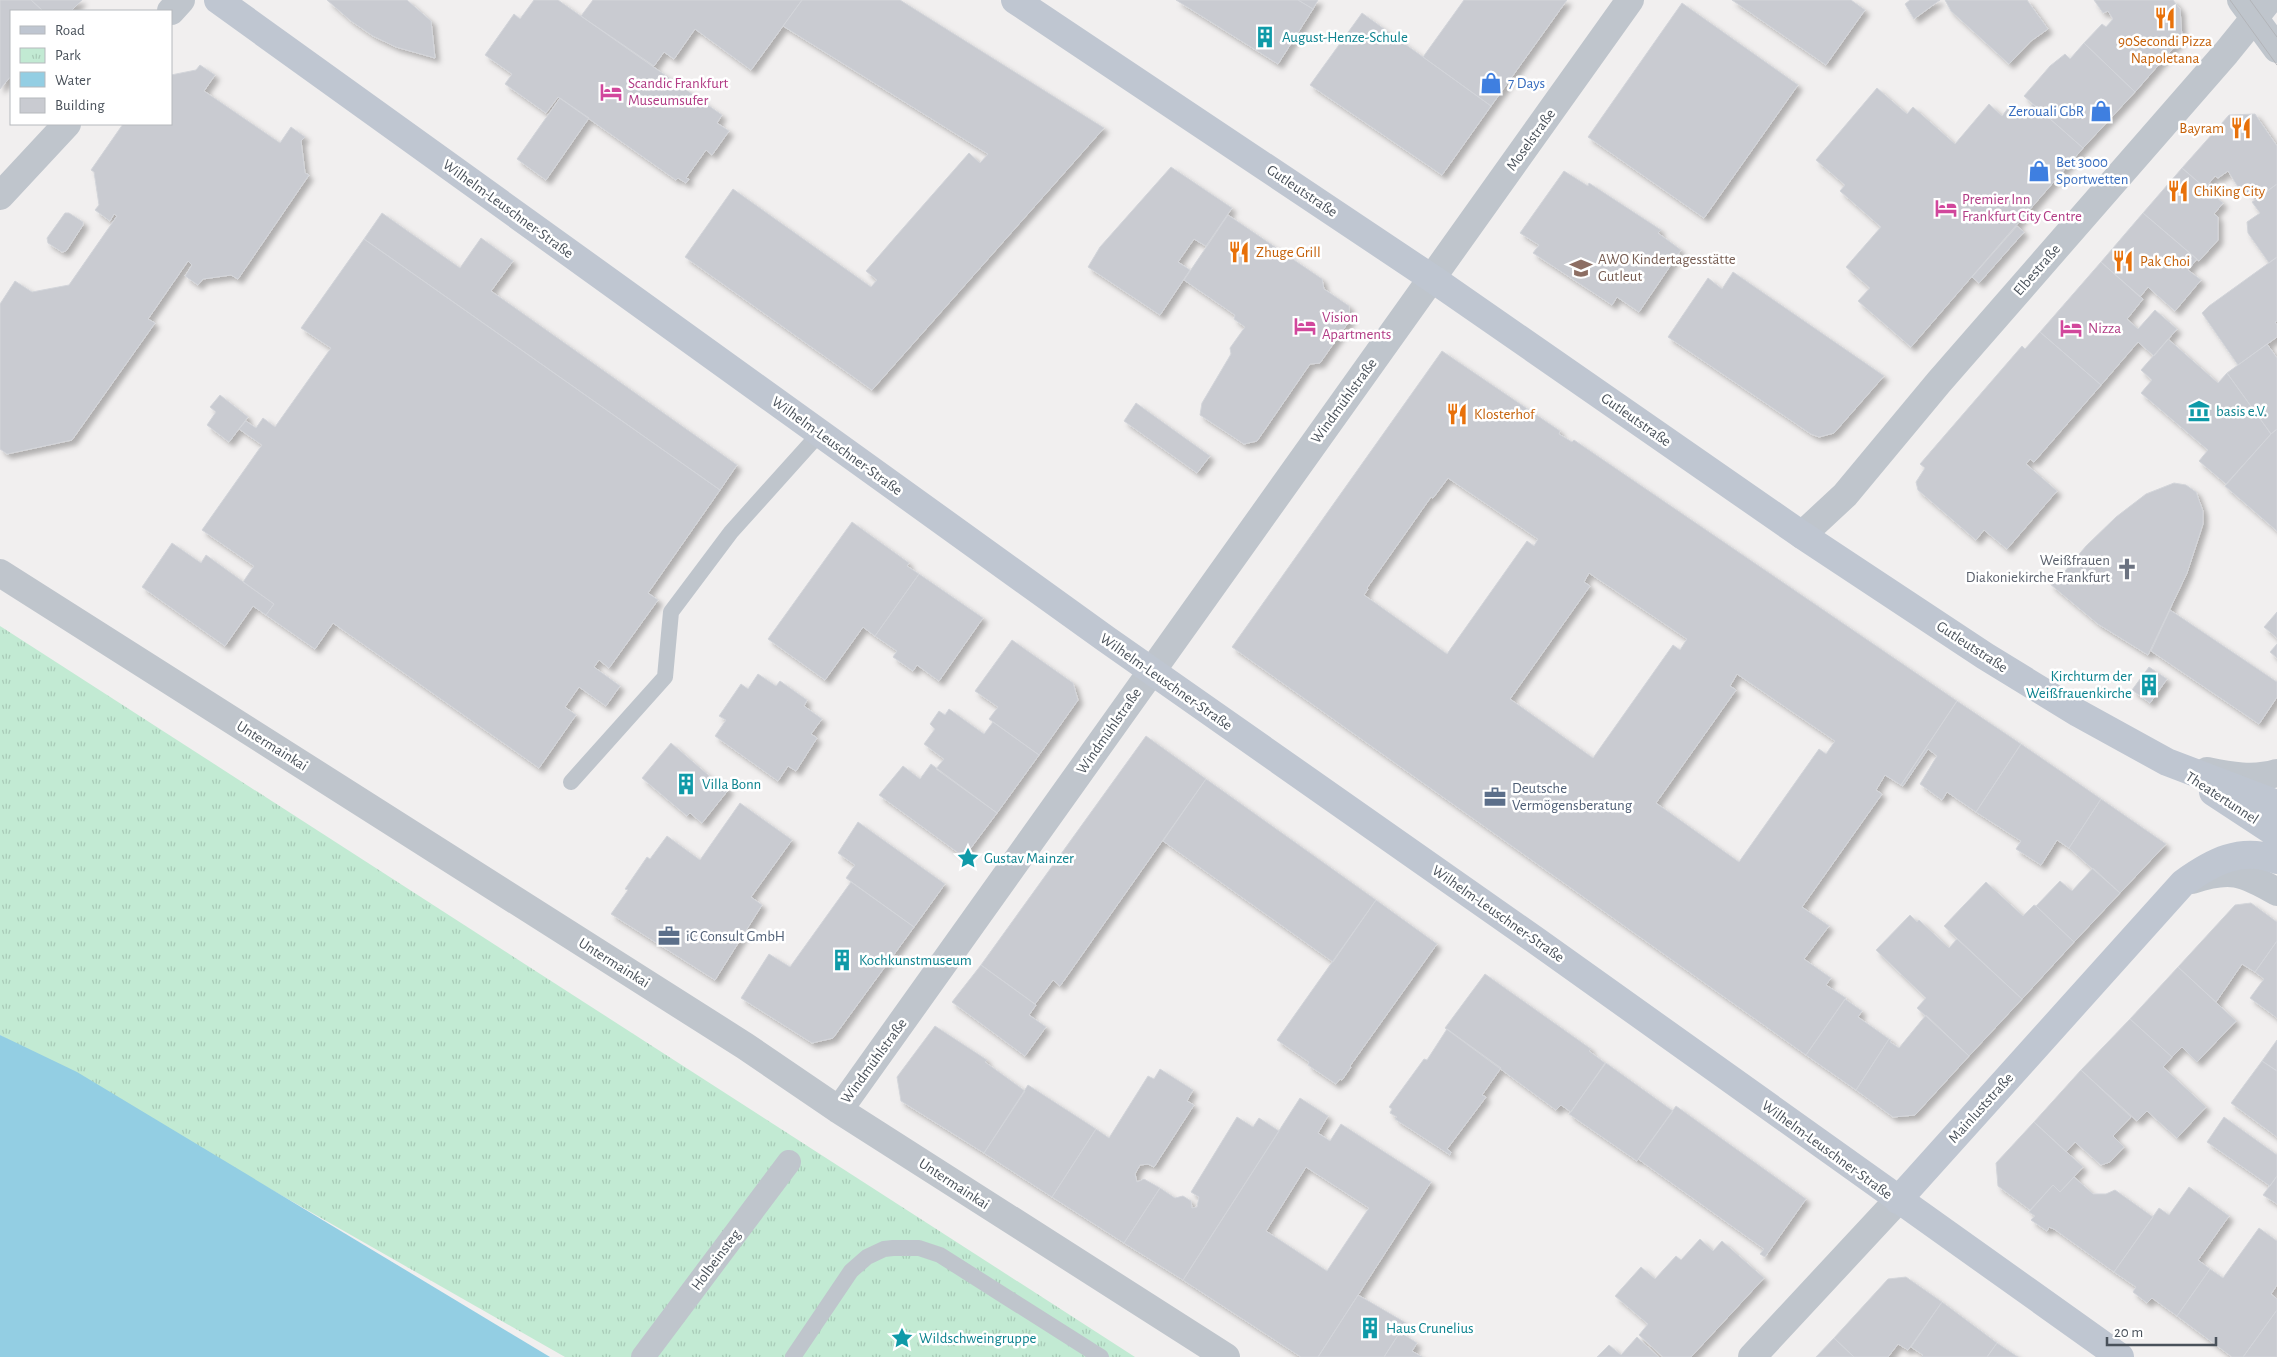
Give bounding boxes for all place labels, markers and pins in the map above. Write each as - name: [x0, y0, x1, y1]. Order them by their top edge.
- restaurant icon: 90Secondi Pizza Napoletana: [2152, 5, 2178, 31]
- building icon: August-Henze-Schule: [1252, 24, 1278, 50]
- place label: August-Henze-Schule: [1282, 30, 1408, 45]
- place label: 90Secondi Pizza Napoletana: [2118, 34, 2212, 66]
- shop icon: 7 Days: [1478, 70, 1504, 96]
- place label: Scandic Frankfurt Museumsufer: [628, 76, 728, 108]
- place label: 7 Days: [1508, 76, 1545, 91]
- hotel icon: Scandic Frankfurt Museumsufer: [598, 79, 624, 105]
- shop icon: Zerouali GbR: [2088, 98, 2114, 124]
- place label: Zerouali GbR: [2008, 104, 2084, 119]
- restaurant icon: Bayram: [2228, 115, 2254, 141]
- place label: Bayram: [2179, 121, 2224, 136]
- place label: Bet 3000 Sportwetten: [2056, 155, 2128, 187]
- shop icon: Bet 3000 Sportwetten: [2026, 158, 2052, 184]
- restaurant icon: ChiKing City: [2165, 178, 2191, 204]
- place label: ChiKing City: [2194, 184, 2266, 199]
- place label: Premier Inn Frankfurt City Centre: [1962, 192, 2082, 224]
- hotel icon: Premier Inn Frankfurt City Centre: [1933, 195, 1959, 221]
- restaurant icon: Zhuge Grill: [1226, 239, 1252, 265]
- place label: Zhuge Grill: [1256, 245, 1321, 260]
- restaurant icon: Pak Choi: [2110, 248, 2136, 274]
- place label: AWO Kindertagesstätte Gutleut: [1598, 252, 1736, 284]
- place label: Pak Choi: [2140, 254, 2190, 269]
- school or university icon: AWO Kindertagesstätte Gutleut: [1568, 255, 1594, 281]
- place label: Vision Apartments: [1322, 310, 1391, 342]
- hotel icon: Vision Apartments: [1292, 313, 1318, 339]
- hotel icon: Nizza: [2058, 315, 2084, 341]
- place label: Nizza: [2088, 321, 2121, 336]
- museum icon: basis e.V.: [2186, 398, 2212, 424]
- restaurant icon: Klosterhof: [1444, 401, 1470, 427]
- place label: basis e.V.: [2216, 404, 2267, 419]
- place label: Klosterhof: [1474, 407, 1536, 422]
- place label: Weißfrauen Diakoniekirche Frankfurt: [1966, 553, 2110, 585]
- church icon: Weißfrauen Diakoniekirche Frankfurt: [2114, 556, 2140, 582]
- place label: Kirchturm der Weißfrauenkirche: [2026, 669, 2132, 701]
- building icon: Kirchturm der Weißfrauenkirche: [2136, 672, 2162, 698]
- building icon: Villa Bonn: [673, 771, 699, 797]
- place label: Villa Bonn: [702, 777, 761, 792]
- place label: Deutsche Vermögensberatung: [1512, 781, 1633, 813]
- office icon: Deutsche Vermögensberatung: [1482, 784, 1508, 810]
- place icon: Gustav Mainzer: [955, 845, 981, 871]
- place label: Gustav Mainzer: [984, 851, 1074, 866]
- office icon: iC Consult GmbH: [656, 923, 682, 949]
- place label: iC Consult GmbH: [686, 929, 785, 944]
- building icon: Kochkunstmuseum: [829, 947, 855, 973]
- place label: Kochkunstmuseum: [859, 953, 972, 968]
- building icon: Haus Crunelius: [1357, 1315, 1383, 1341]
- place label: Haus Crunelius: [1386, 1321, 1474, 1336]
- place icon: Wildschweingruppe: [889, 1325, 915, 1351]
- place label: Wildschweingruppe: [919, 1331, 1037, 1346]

